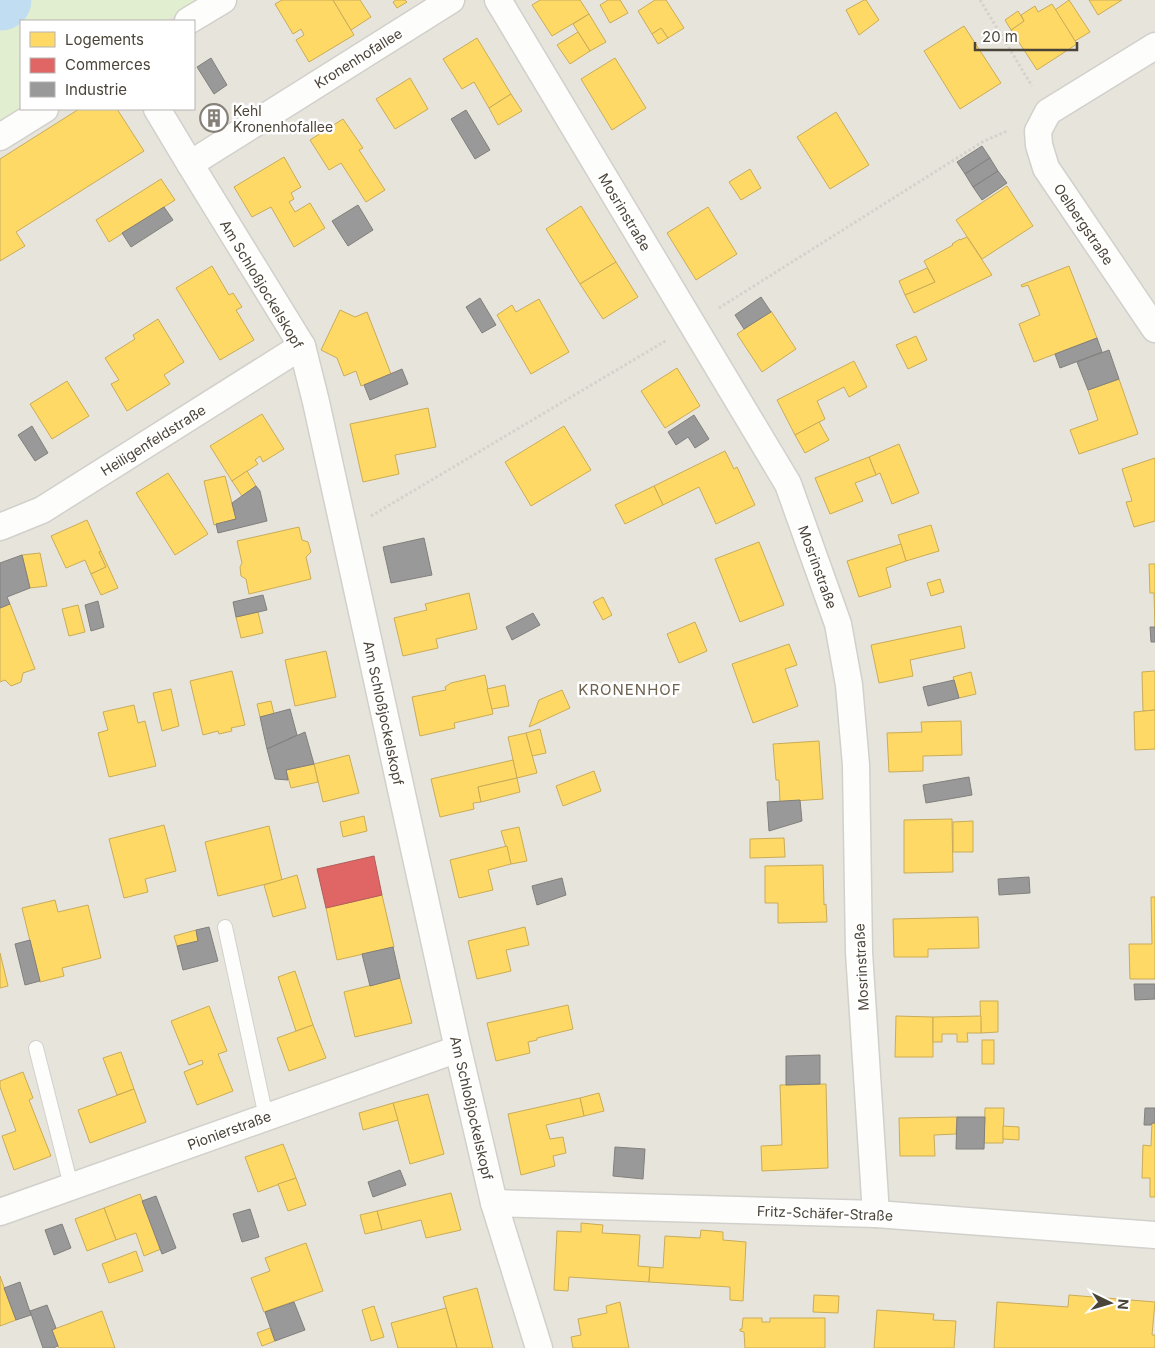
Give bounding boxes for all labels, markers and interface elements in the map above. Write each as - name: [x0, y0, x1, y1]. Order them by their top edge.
- legend: [20, 20, 195, 110]
- scale bar: [975, 20, 1078, 52]
- street label: Kronenhofallee: [311, 24, 405, 92]
- text: 20 m: [982, 27, 1018, 46]
- text: Logements: [65, 30, 144, 49]
- text: Commerces: [65, 55, 151, 74]
- text: Industrie: [65, 80, 127, 99]
- place label: Kehl Kronenhofallee: [233, 102, 333, 135]
- building icon: Kehl Kronenhofallee: [199, 103, 229, 133]
- street label: Mosrinstraße: [595, 170, 655, 254]
- street label: Oelbergstraße: [1051, 180, 1117, 268]
- street label: Am Schloßjockelskopf: [217, 217, 307, 351]
- street label: Heiligenfeldstraße: [97, 401, 209, 479]
- street label: Mosrinstraße: [795, 523, 841, 611]
- street label: Am Schloßjockelskopf: [360, 639, 408, 787]
- district label: KRONENHOF: [578, 680, 682, 699]
- street label: Mosrinstraße: [850, 923, 872, 1011]
- street label: Am Schloßjockelskopf: [447, 1034, 497, 1182]
- street label: Pionierstraße: [185, 1107, 273, 1153]
- street label: Fritz-Schäfer-Straße: [757, 1202, 893, 1224]
- north arrow: [1085, 1278, 1135, 1328]
- text: N: [1115, 1298, 1132, 1310]

